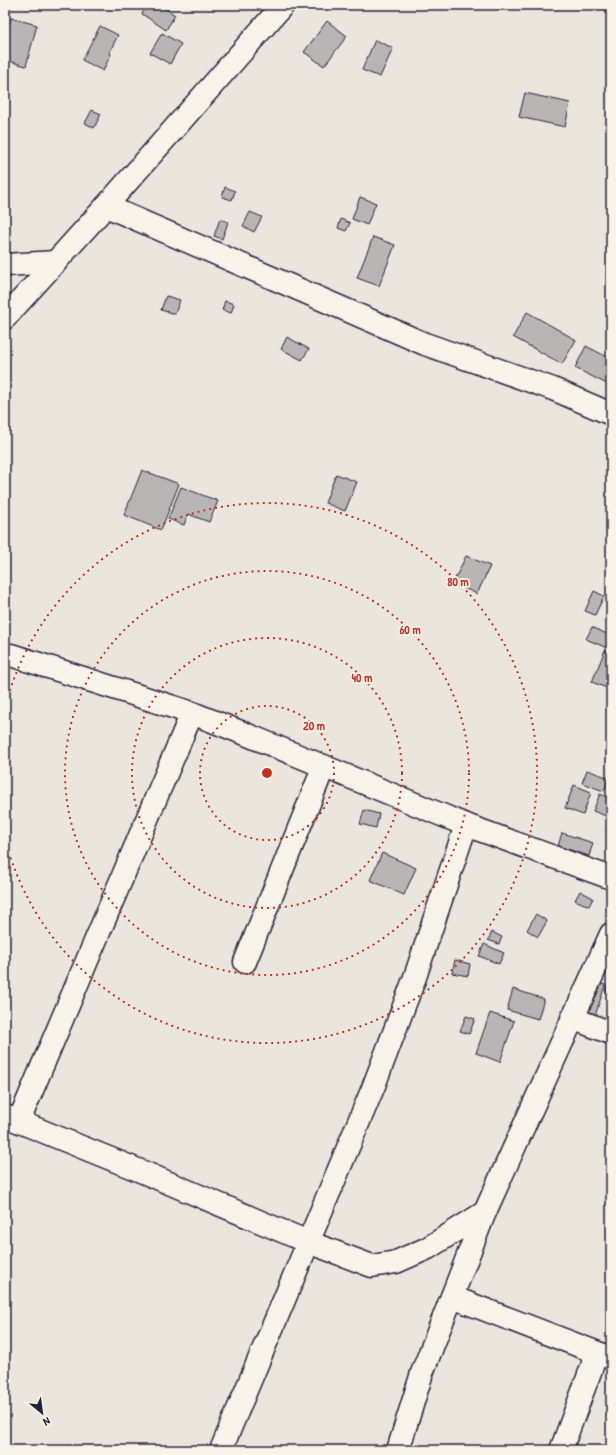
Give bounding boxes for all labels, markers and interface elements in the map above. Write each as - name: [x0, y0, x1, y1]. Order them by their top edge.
- text: 80 m: [447, 573, 469, 590]
- text: 60 m: [399, 621, 421, 638]
- text: 40 m: [352, 669, 372, 686]
- text: 20 m: [303, 717, 325, 734]
- centre of rings: [260, 766, 274, 780]
- north arrow: [22, 1393, 62, 1433]
- text: N: [41, 1414, 53, 1429]

